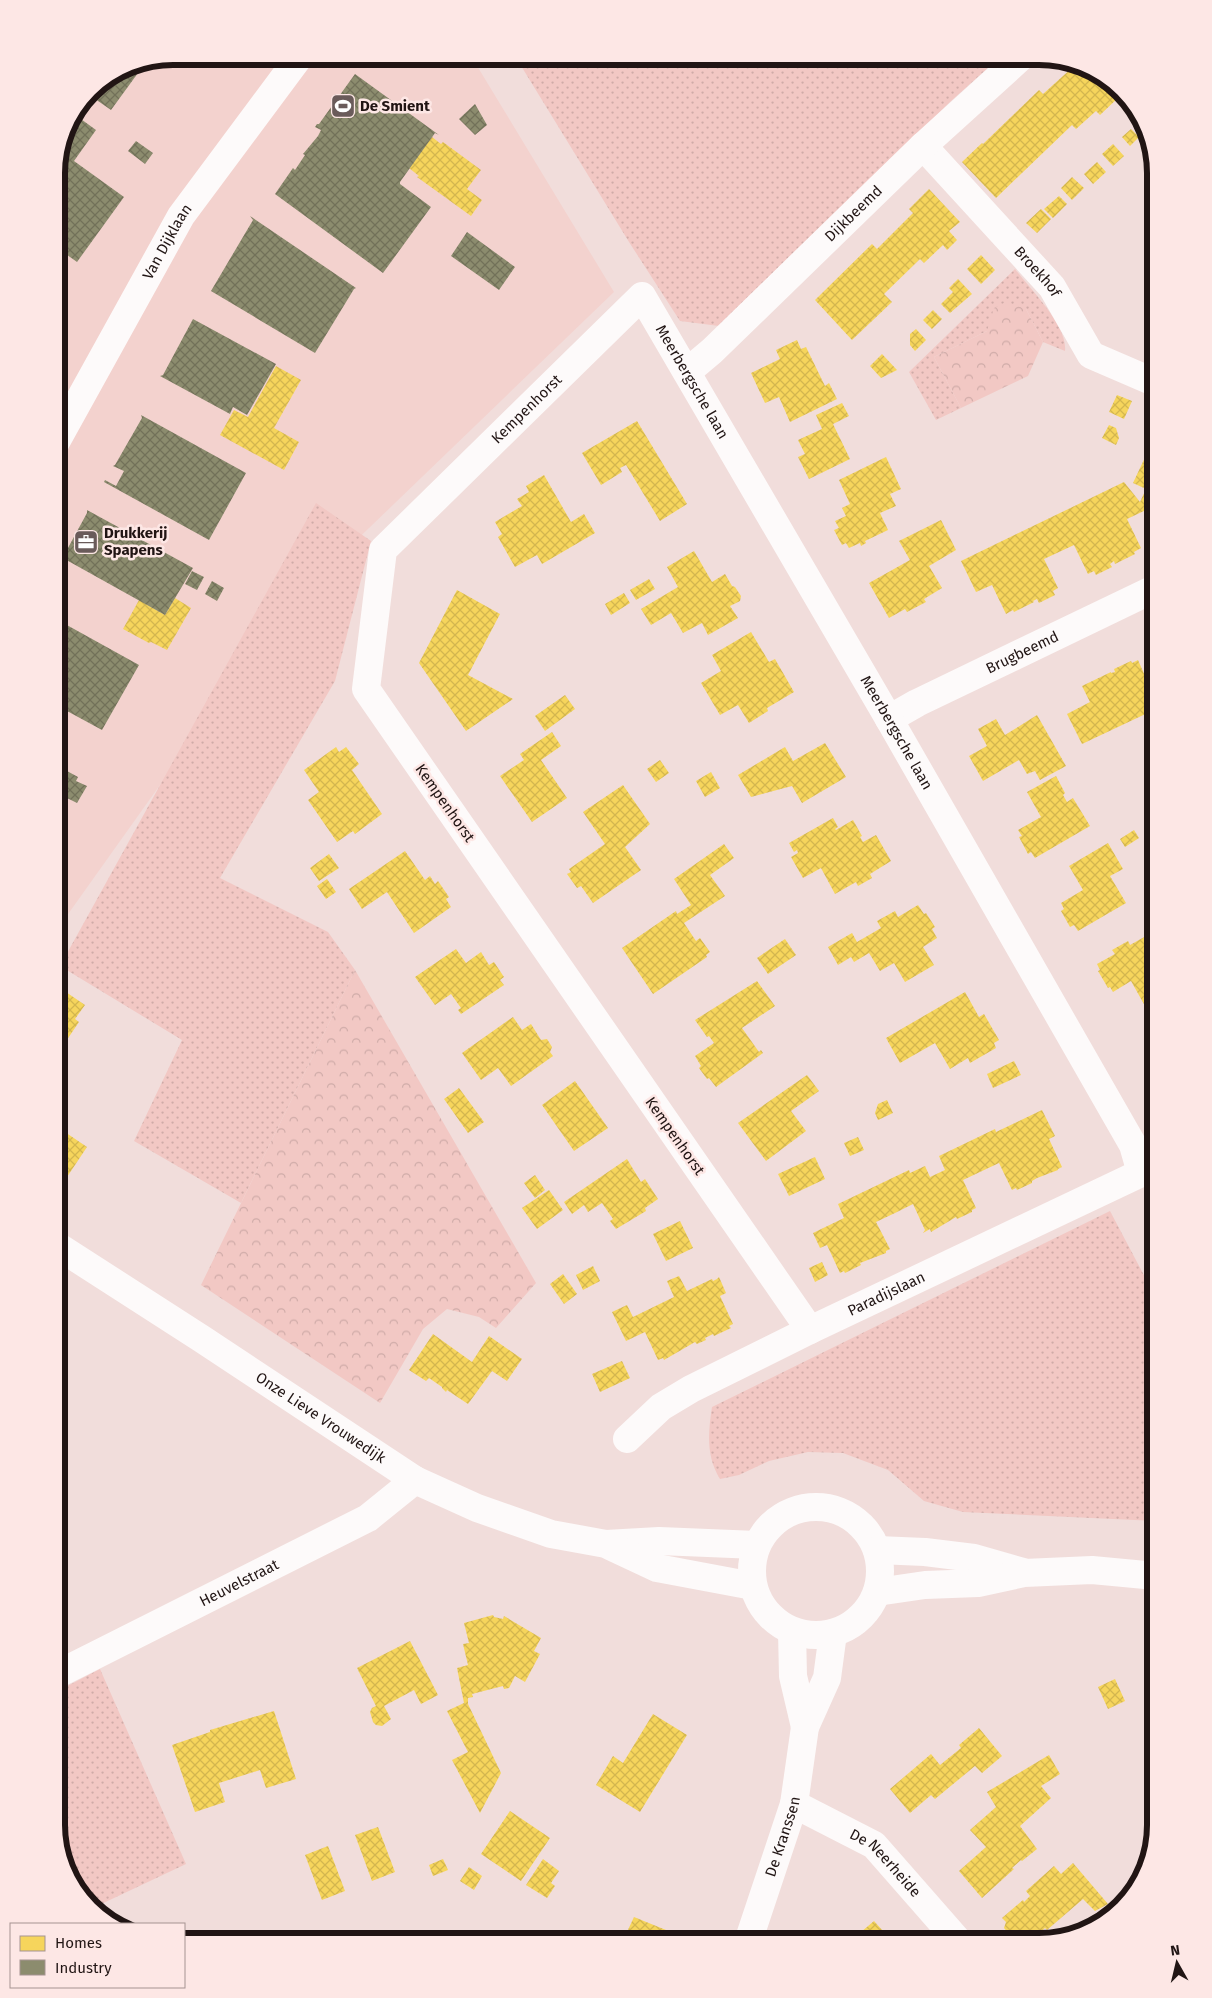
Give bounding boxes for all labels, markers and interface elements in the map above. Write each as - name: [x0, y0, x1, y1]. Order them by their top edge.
- sports icon: De Smient: [330, 93, 356, 119]
- place label: De Smient: [360, 97, 430, 115]
- street label: Dijkbeemd: [821, 182, 886, 245]
- street label: Van Dijklaan: [139, 200, 196, 283]
- street label: Broekhof: [1010, 243, 1065, 301]
- street label: Meerbergsche laan: [652, 322, 732, 442]
- street label: Kempenhorst: [488, 370, 566, 447]
- place label: Drukkerij Spapens: [104, 524, 167, 559]
- office icon: Drukkerij Spapens: [73, 529, 99, 555]
- street label: Brugbeemd: [983, 627, 1062, 678]
- street label: Meerbergsche laan: [857, 672, 937, 793]
- street label: Kempenhorst: [412, 761, 479, 846]
- street label: Kempenhorst: [642, 1094, 709, 1179]
- street label: Paradijslaan: [845, 1268, 928, 1320]
- street label: Onze Lieve Vrouwedijk: [252, 1368, 389, 1467]
- street label: Heuvelstraat: [196, 1555, 282, 1610]
- street label: De Kranssen: [761, 1795, 804, 1879]
- street label: De Neerheide: [847, 1825, 925, 1901]
- legend: [10, 1923, 185, 1988]
- text: Homes: [55, 1934, 102, 1952]
- north arrow: [1152, 1938, 1202, 1988]
- text: N: [1169, 1942, 1181, 1960]
- text: Industry: [55, 1959, 112, 1977]

